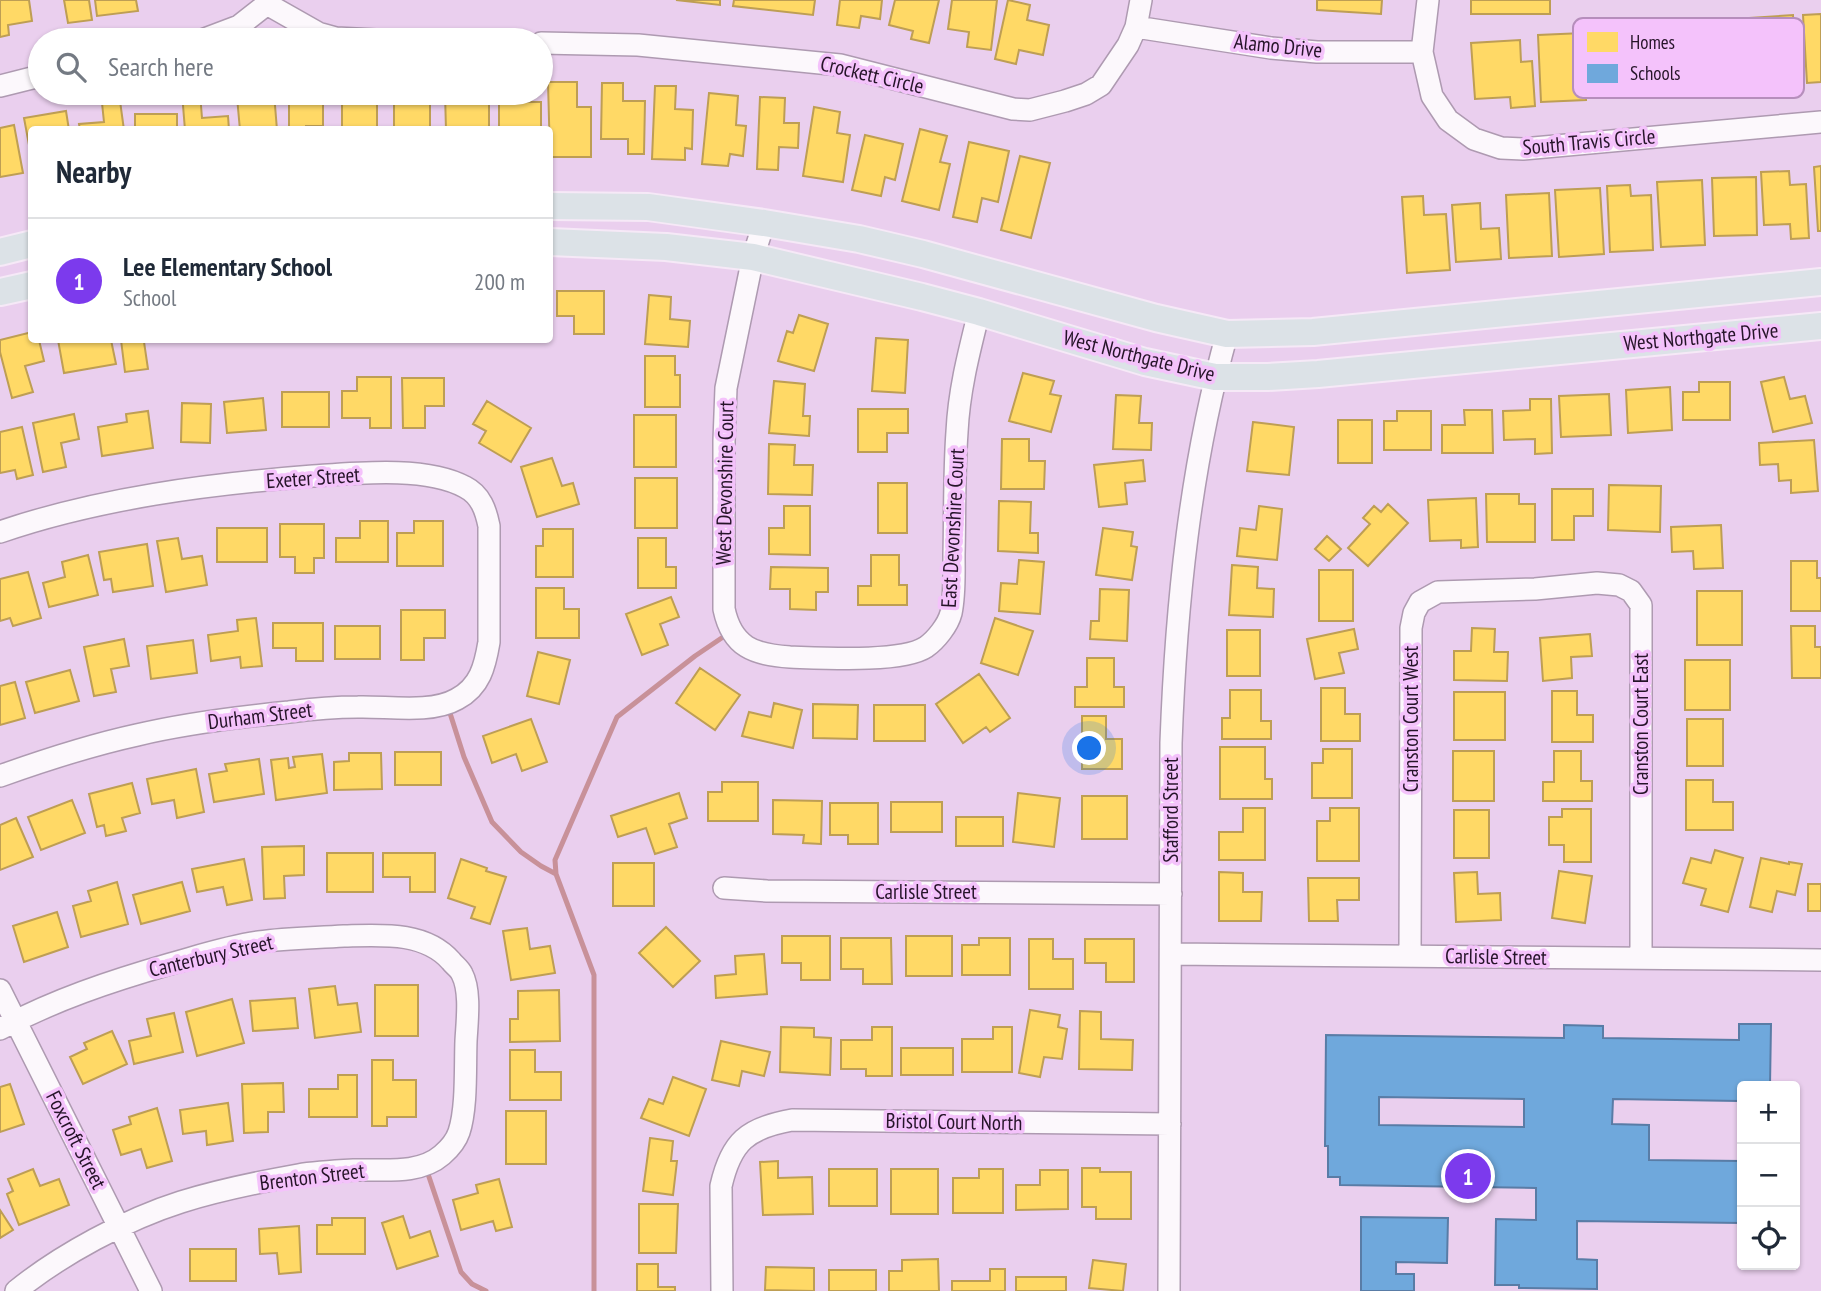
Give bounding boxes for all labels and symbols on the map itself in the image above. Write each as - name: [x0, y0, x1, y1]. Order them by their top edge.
- legend: [1573, 18, 1804, 98]
- street label: Alamo Drive: [1233, 27, 1324, 64]
- text: Homes: [1630, 30, 1675, 54]
- street label: Crockett Circle: [818, 50, 926, 100]
- text: Schools: [1630, 61, 1681, 85]
- street label: South Travis Circle: [1521, 122, 1656, 161]
- street label: West Northgate Drive: [1622, 316, 1780, 357]
- street label: West Northgate Drive: [1060, 324, 1218, 387]
- street label: West Devonshire Court: [710, 400, 739, 565]
- street label: East Devonshire Court: [935, 447, 970, 608]
- street label: Exeter Street: [265, 461, 361, 494]
- street label: Cranston Court West: [1397, 646, 1424, 792]
- street label: Cranston Court East: [1627, 653, 1654, 795]
- street label: Durham Street: [206, 696, 314, 735]
- your location: [1072, 731, 1106, 765]
- street label: Stafford Street: [1157, 757, 1184, 863]
- street label: Carlisle Street: [875, 878, 977, 905]
- street label: Canterbury Street: [146, 928, 276, 983]
- street label: Carlisle Street: [1445, 942, 1547, 971]
- street label: Foxcroft Street: [40, 1086, 113, 1194]
- street label: Bristol Court North: [885, 1107, 1023, 1136]
- pin: 1: [1445, 1150, 1491, 1202]
- street label: Brenton Street: [258, 1157, 366, 1196]

